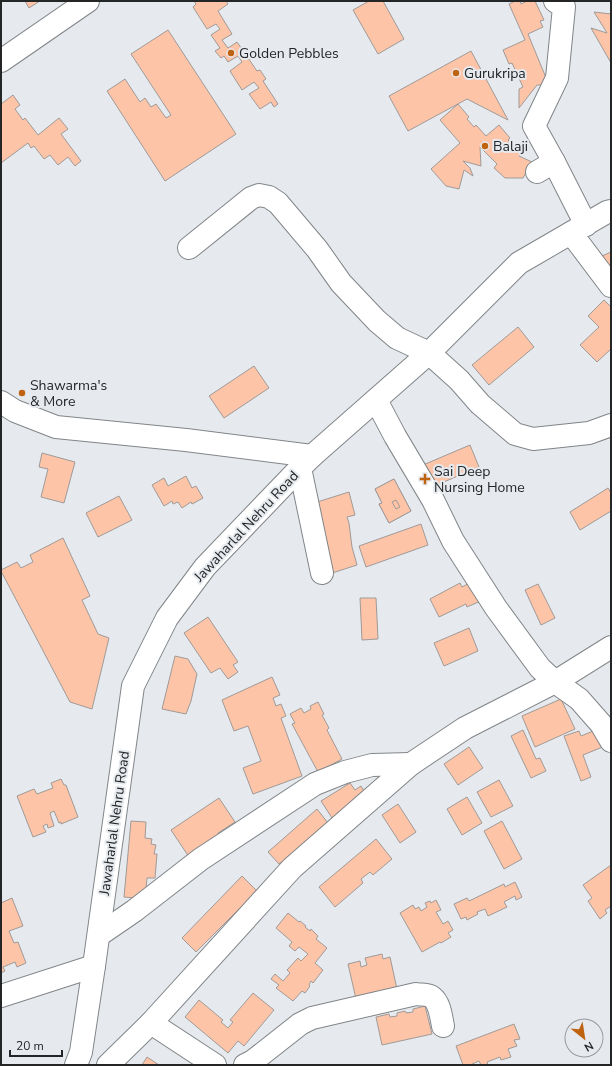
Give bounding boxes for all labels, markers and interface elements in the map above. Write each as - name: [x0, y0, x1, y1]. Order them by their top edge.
- place label: Golden Pebbles: [239, 44, 339, 63]
- marker: Golden Pebbles: [226, 48, 236, 58]
- place label: Gurukripa: [464, 64, 526, 83]
- marker: Gurukripa: [451, 68, 461, 78]
- place label: Balaji: [493, 137, 528, 156]
- marker: Balaji: [480, 141, 490, 151]
- place label: Shawarma's & More: [30, 376, 107, 411]
- marker: Shawarma's & More: [17, 388, 27, 398]
- place label: Sai Deep Nursing Home: [434, 462, 525, 497]
- street label: Jawaharlal Nehru Road: [189, 467, 303, 587]
- marker: Sai Deep Nursing Home: [419, 473, 431, 485]
- street label: Jawaharlal Nehru Road: [95, 750, 134, 897]
- north arrow: [564, 1018, 604, 1058]
- scale bar: [10, 1032, 62, 1058]
- text: 20 m: [16, 1038, 44, 1054]
- text: N: [581, 1038, 596, 1055]

